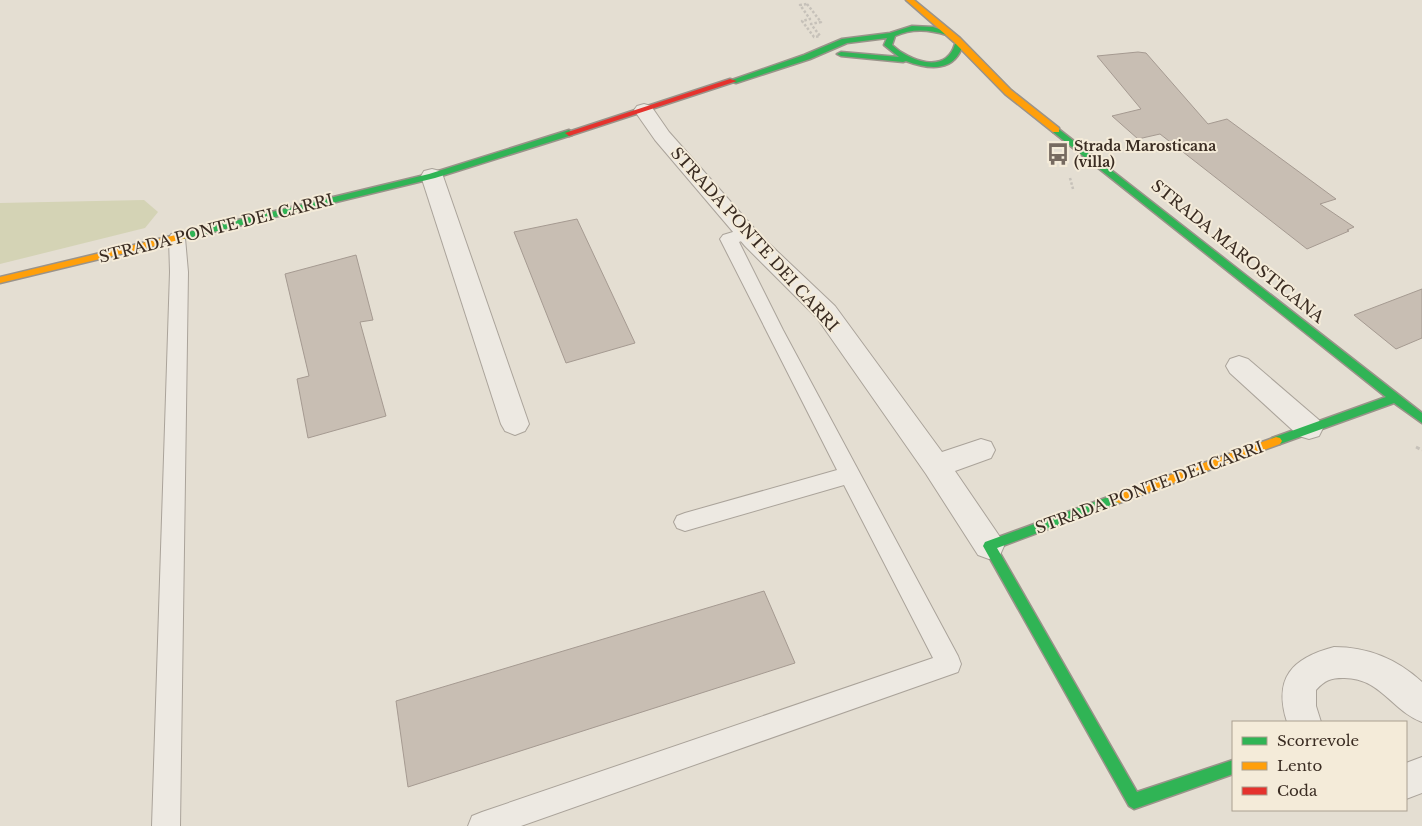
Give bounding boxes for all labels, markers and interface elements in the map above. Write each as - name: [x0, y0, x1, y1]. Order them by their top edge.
- place label: Strada Marosticana (villa): [1074, 137, 1216, 171]
- bus stop icon: Strada Marosticana (villa): [1045, 141, 1071, 167]
- street label: STRADA PONTE DEI CARRI: [667, 143, 843, 335]
- street label: STRADA MAROSTICANA: [1148, 175, 1329, 327]
- street label: STRADA PONTE DEI CARRI: [97, 189, 335, 267]
- street label: STRADA PONTE DEI CARRI: [1032, 436, 1266, 538]
- legend: [1232, 721, 1407, 811]
- text: Scorrevole: [1277, 731, 1359, 750]
- text: Lento: [1277, 756, 1323, 775]
- text: Coda: [1277, 781, 1318, 800]

